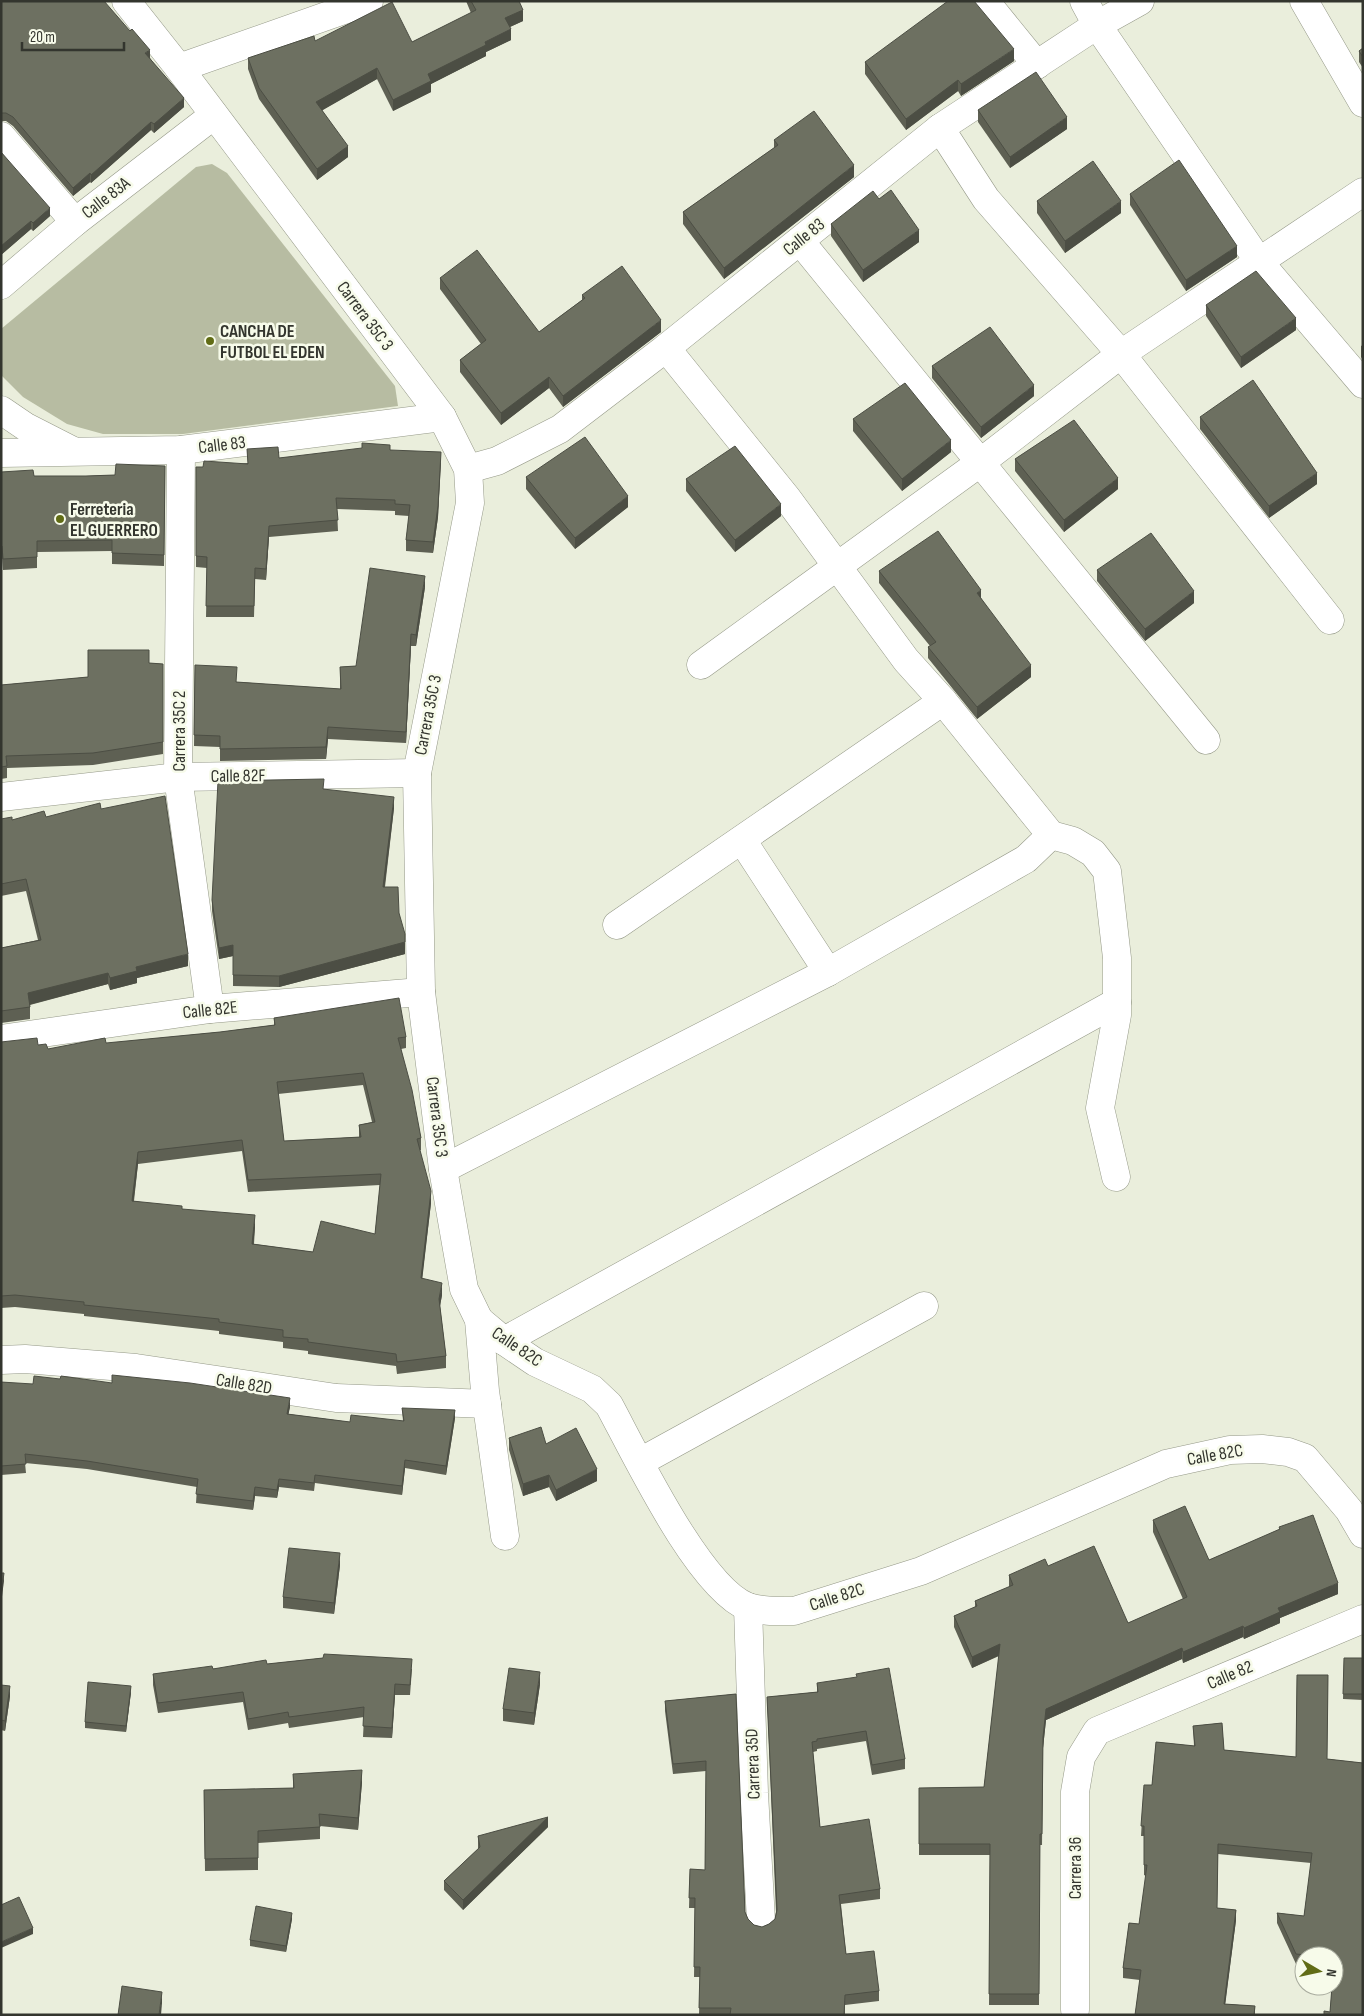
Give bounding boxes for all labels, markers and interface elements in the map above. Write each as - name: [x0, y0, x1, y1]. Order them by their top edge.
- scale bar: [22, 20, 125, 52]
- text: 20 m: [30, 28, 55, 47]
- street label: Calle 83A: [78, 173, 134, 223]
- street label: Calle 83: [779, 214, 829, 260]
- street label: Carrera 35C 3: [332, 277, 398, 355]
- place label: CANCHA DE FUTBOL EL EDEN: [220, 321, 325, 363]
- marker: CANCHA DE FUTBOL EL EDEN: [204, 335, 216, 347]
- street label: Calle 83: [197, 432, 247, 458]
- place label: Ferreteria EL GUERRERO: [70, 499, 158, 541]
- marker: Ferreteria EL GUERRERO: [54, 513, 66, 525]
- street label: Carrera 35C 3: [410, 673, 446, 757]
- street label: Carrera 35C 2: [169, 690, 190, 772]
- street label: Calle 82F: [210, 765, 266, 787]
- street label: Calle 82E: [181, 997, 239, 1023]
- street label: Carrera 35C 3: [422, 1075, 452, 1159]
- street label: Calle 82C: [488, 1323, 546, 1371]
- street label: Calle 82D: [214, 1369, 274, 1399]
- street label: Calle 82C: [1185, 1440, 1245, 1470]
- street label: Calle 82C: [807, 1578, 867, 1616]
- street label: Calle 82: [1204, 1656, 1256, 1694]
- street label: Carrera 35D: [741, 1728, 765, 1800]
- street label: Carrera 36: [1065, 1837, 1086, 1899]
- north arrow: [1294, 1946, 1344, 1996]
- text: N: [1322, 1968, 1340, 1978]

